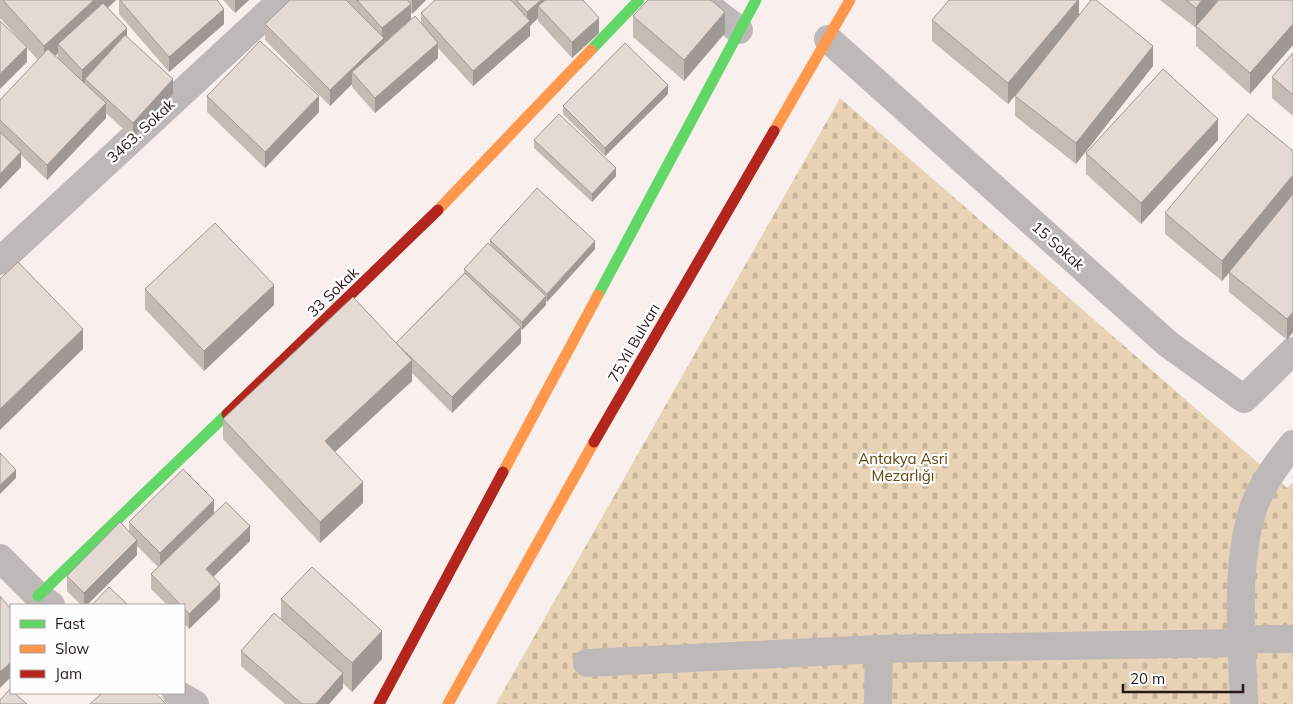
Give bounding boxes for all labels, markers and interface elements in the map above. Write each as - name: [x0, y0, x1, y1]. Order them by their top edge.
- street label: 3463. Sokak: [103, 94, 179, 167]
- street label: 15 Sokak: [1028, 217, 1089, 274]
- street label: 33 Sokak: [303, 262, 363, 321]
- street label: 75.Yıl Bulvarı: [603, 300, 664, 385]
- park label: Antakya Asri Mezarlığı: [858, 449, 948, 485]
- legend: [10, 604, 185, 694]
- text: Fast: [55, 614, 85, 633]
- text: Slow: [55, 639, 89, 658]
- scale bar: [1123, 662, 1243, 694]
- text: Jam: [55, 664, 82, 683]
- text: 20 m: [1130, 669, 1165, 688]

